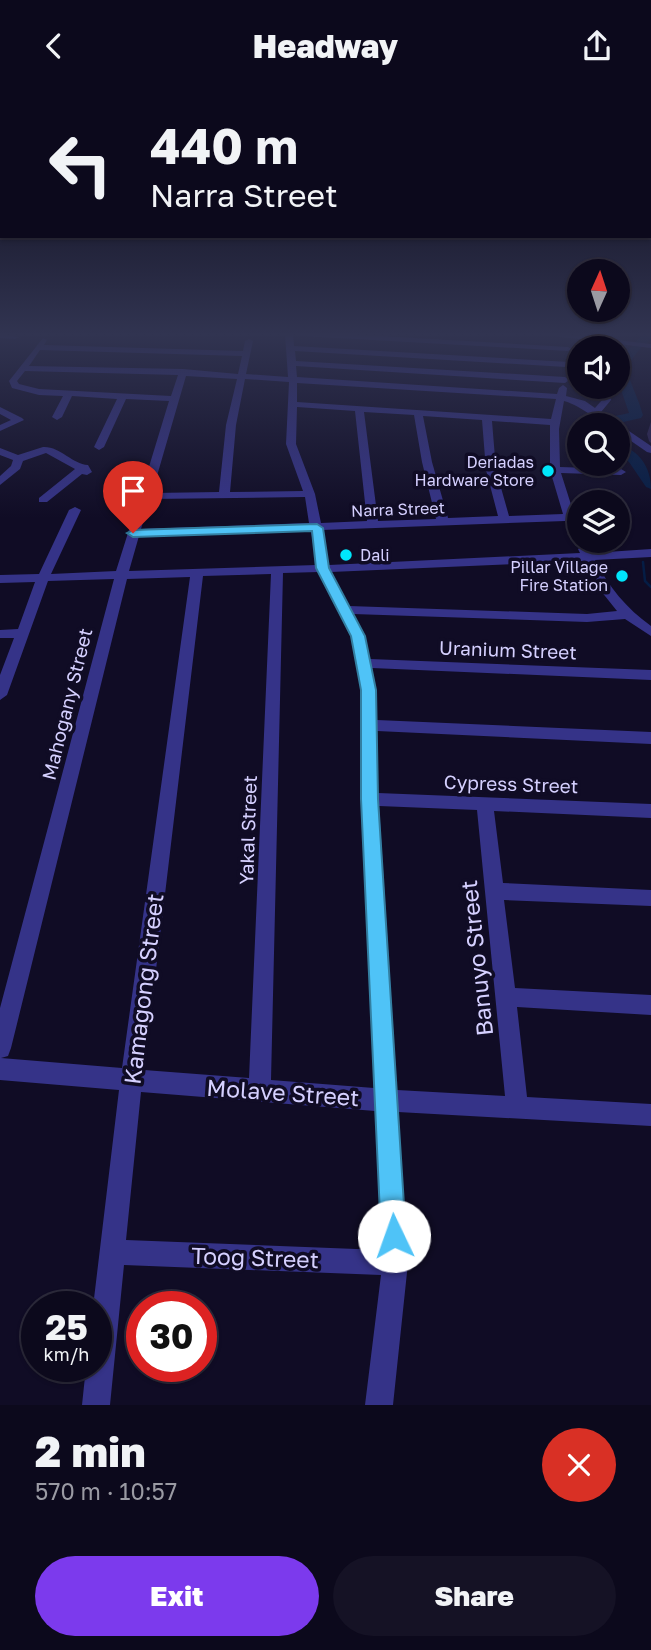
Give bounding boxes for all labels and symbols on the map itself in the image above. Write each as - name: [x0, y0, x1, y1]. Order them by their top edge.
- north arrow: [567, 259, 630, 322]
- place label: Deriadas Hardware Store: [415, 452, 534, 490]
- pin: [103, 461, 163, 533]
- marker: Deriadas Hardware Store: [540, 463, 556, 479]
- street label: Narra Street: [351, 497, 445, 521]
- place label: Dali: [360, 545, 390, 565]
- marker: Dali: [338, 547, 354, 563]
- place label: Pillar Village Fire Station: [510, 557, 608, 595]
- marker: Pillar Village Fire Station: [614, 568, 630, 584]
- street label: Mahogany Street: [37, 626, 96, 782]
- street label: Uranium Street: [439, 636, 577, 663]
- street label: Cypress Street: [443, 770, 579, 797]
- street label: Yakal Street: [234, 775, 261, 885]
- street label: Banuyo Street: [454, 879, 498, 1037]
- street label: Kamagong Street: [117, 892, 169, 1086]
- street label: Molave Street: [206, 1073, 360, 1111]
- position arrow: [357, 1199, 431, 1273]
- street label: Toog Street: [191, 1241, 319, 1273]
- speed limit sign: 30: [126, 1291, 217, 1382]

